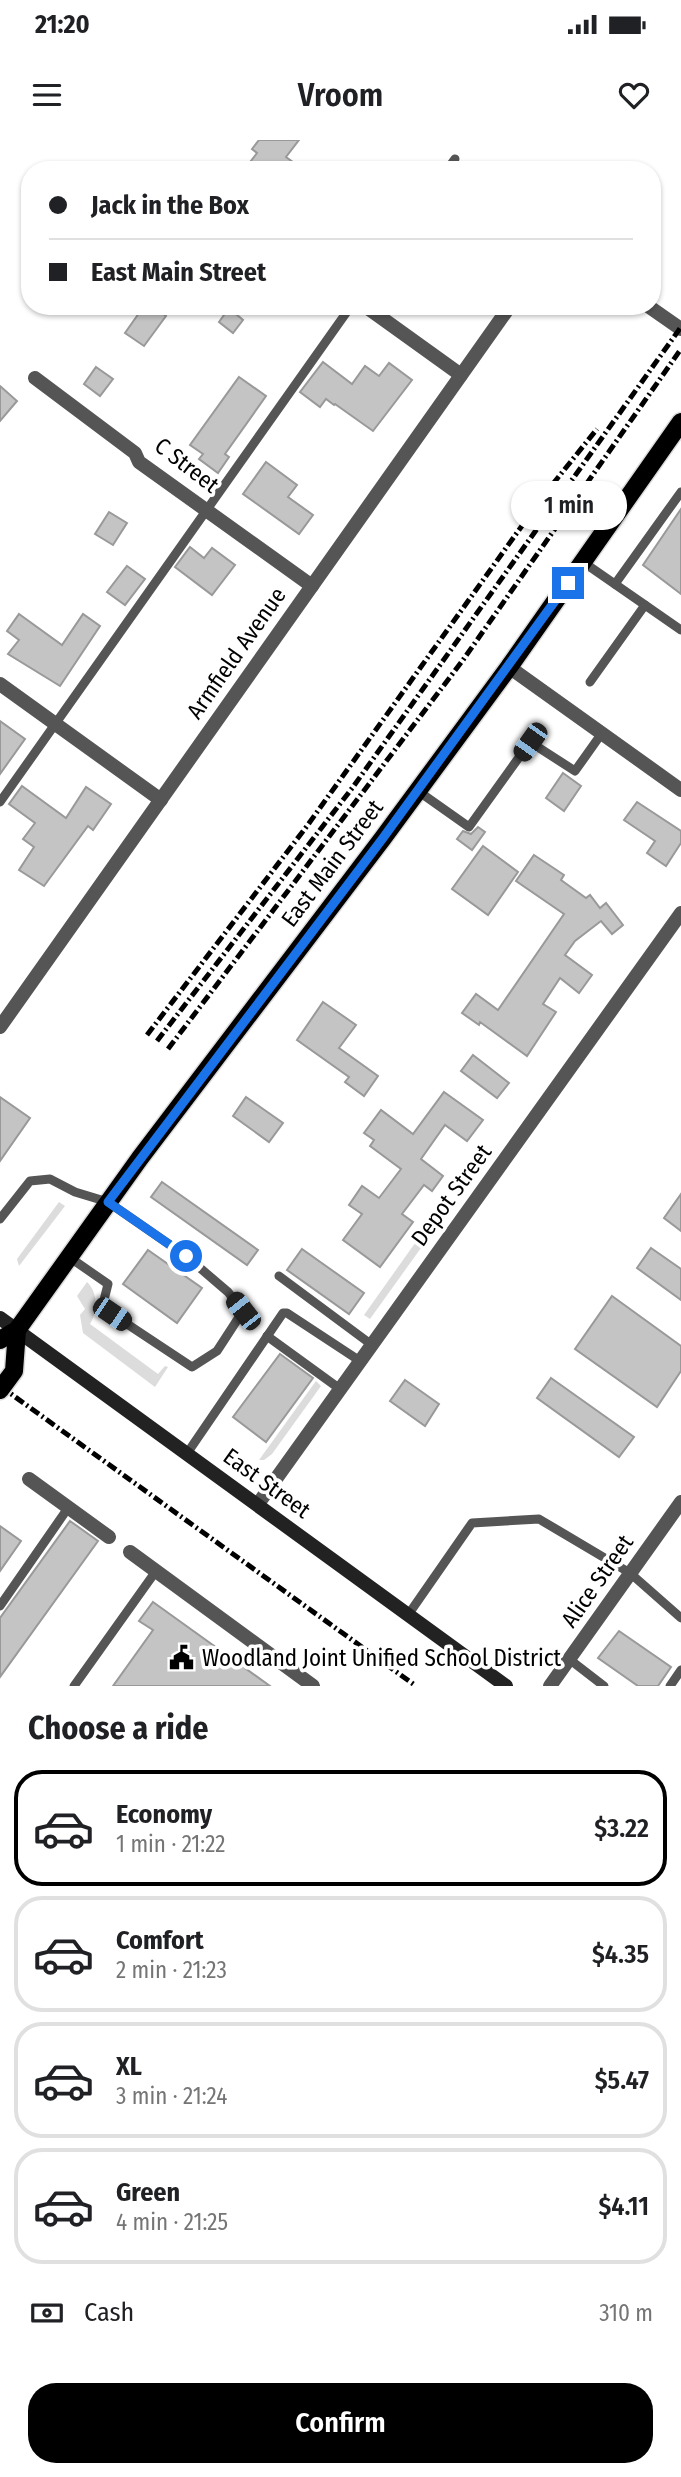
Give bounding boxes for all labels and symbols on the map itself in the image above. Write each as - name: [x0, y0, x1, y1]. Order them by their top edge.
- street label: C Street: [149, 431, 225, 499]
- callout: 1 min: [510, 482, 626, 530]
- route end: [552, 567, 584, 599]
- street label: Armfield Avenue: [180, 582, 292, 724]
- car: [510, 719, 551, 765]
- street label: East Main Street: [275, 794, 389, 932]
- street label: Depot Street: [405, 1138, 497, 1251]
- route start: [170, 1240, 202, 1272]
- car: [222, 1288, 265, 1334]
- car: [89, 1294, 136, 1334]
- street label: East Street: [218, 1442, 316, 1524]
- street label: Alice Street: [555, 1529, 639, 1633]
- public building icon: Woodland Joint Unified School District: [168, 1644, 196, 1672]
- place label: Woodland Joint Unified School District: [202, 1644, 562, 1672]

